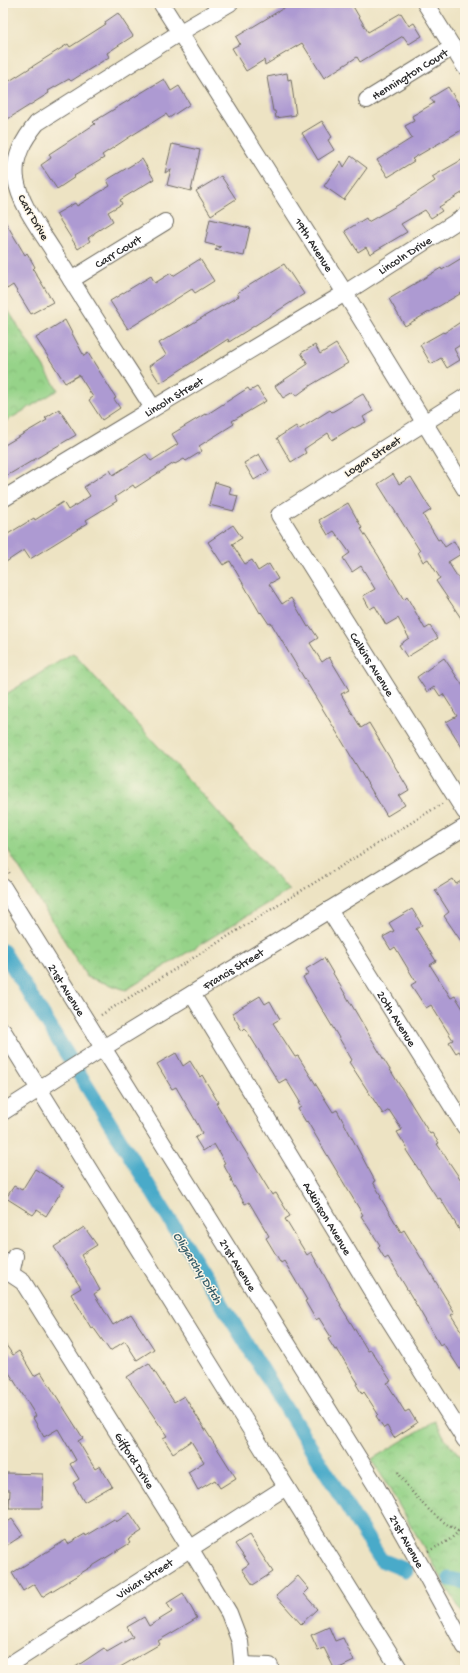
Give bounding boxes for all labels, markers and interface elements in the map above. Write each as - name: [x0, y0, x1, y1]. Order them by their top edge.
- street label: Hennington Court: [370, 46, 452, 104]
- street label: Carr Drive: [14, 193, 51, 244]
- street label: 19th Avenue: [290, 215, 335, 276]
- street label: Carr Court: [93, 233, 146, 272]
- street label: Lincoln Drive: [376, 234, 436, 279]
- street label: Lincoln Street: [142, 374, 207, 421]
- street label: Logan Street: [342, 434, 405, 481]
- street label: Calkins Avenue: [345, 630, 396, 700]
- street label: Francis Street: [200, 946, 268, 995]
- street label: 21st Avenue: [44, 962, 87, 1020]
- street label: 20th Avenue: [373, 989, 418, 1051]
- street label: Adkinson Avenue: [298, 1180, 354, 1259]
- water label: Oligarchy Ditch: [169, 1230, 225, 1308]
- street label: 21st Avenue: [215, 1237, 258, 1295]
- street label: Gifford Drive: [110, 1430, 157, 1493]
- street label: 21st Avenue: [385, 1513, 426, 1572]
- street label: Vivian Street: [114, 1556, 177, 1604]

